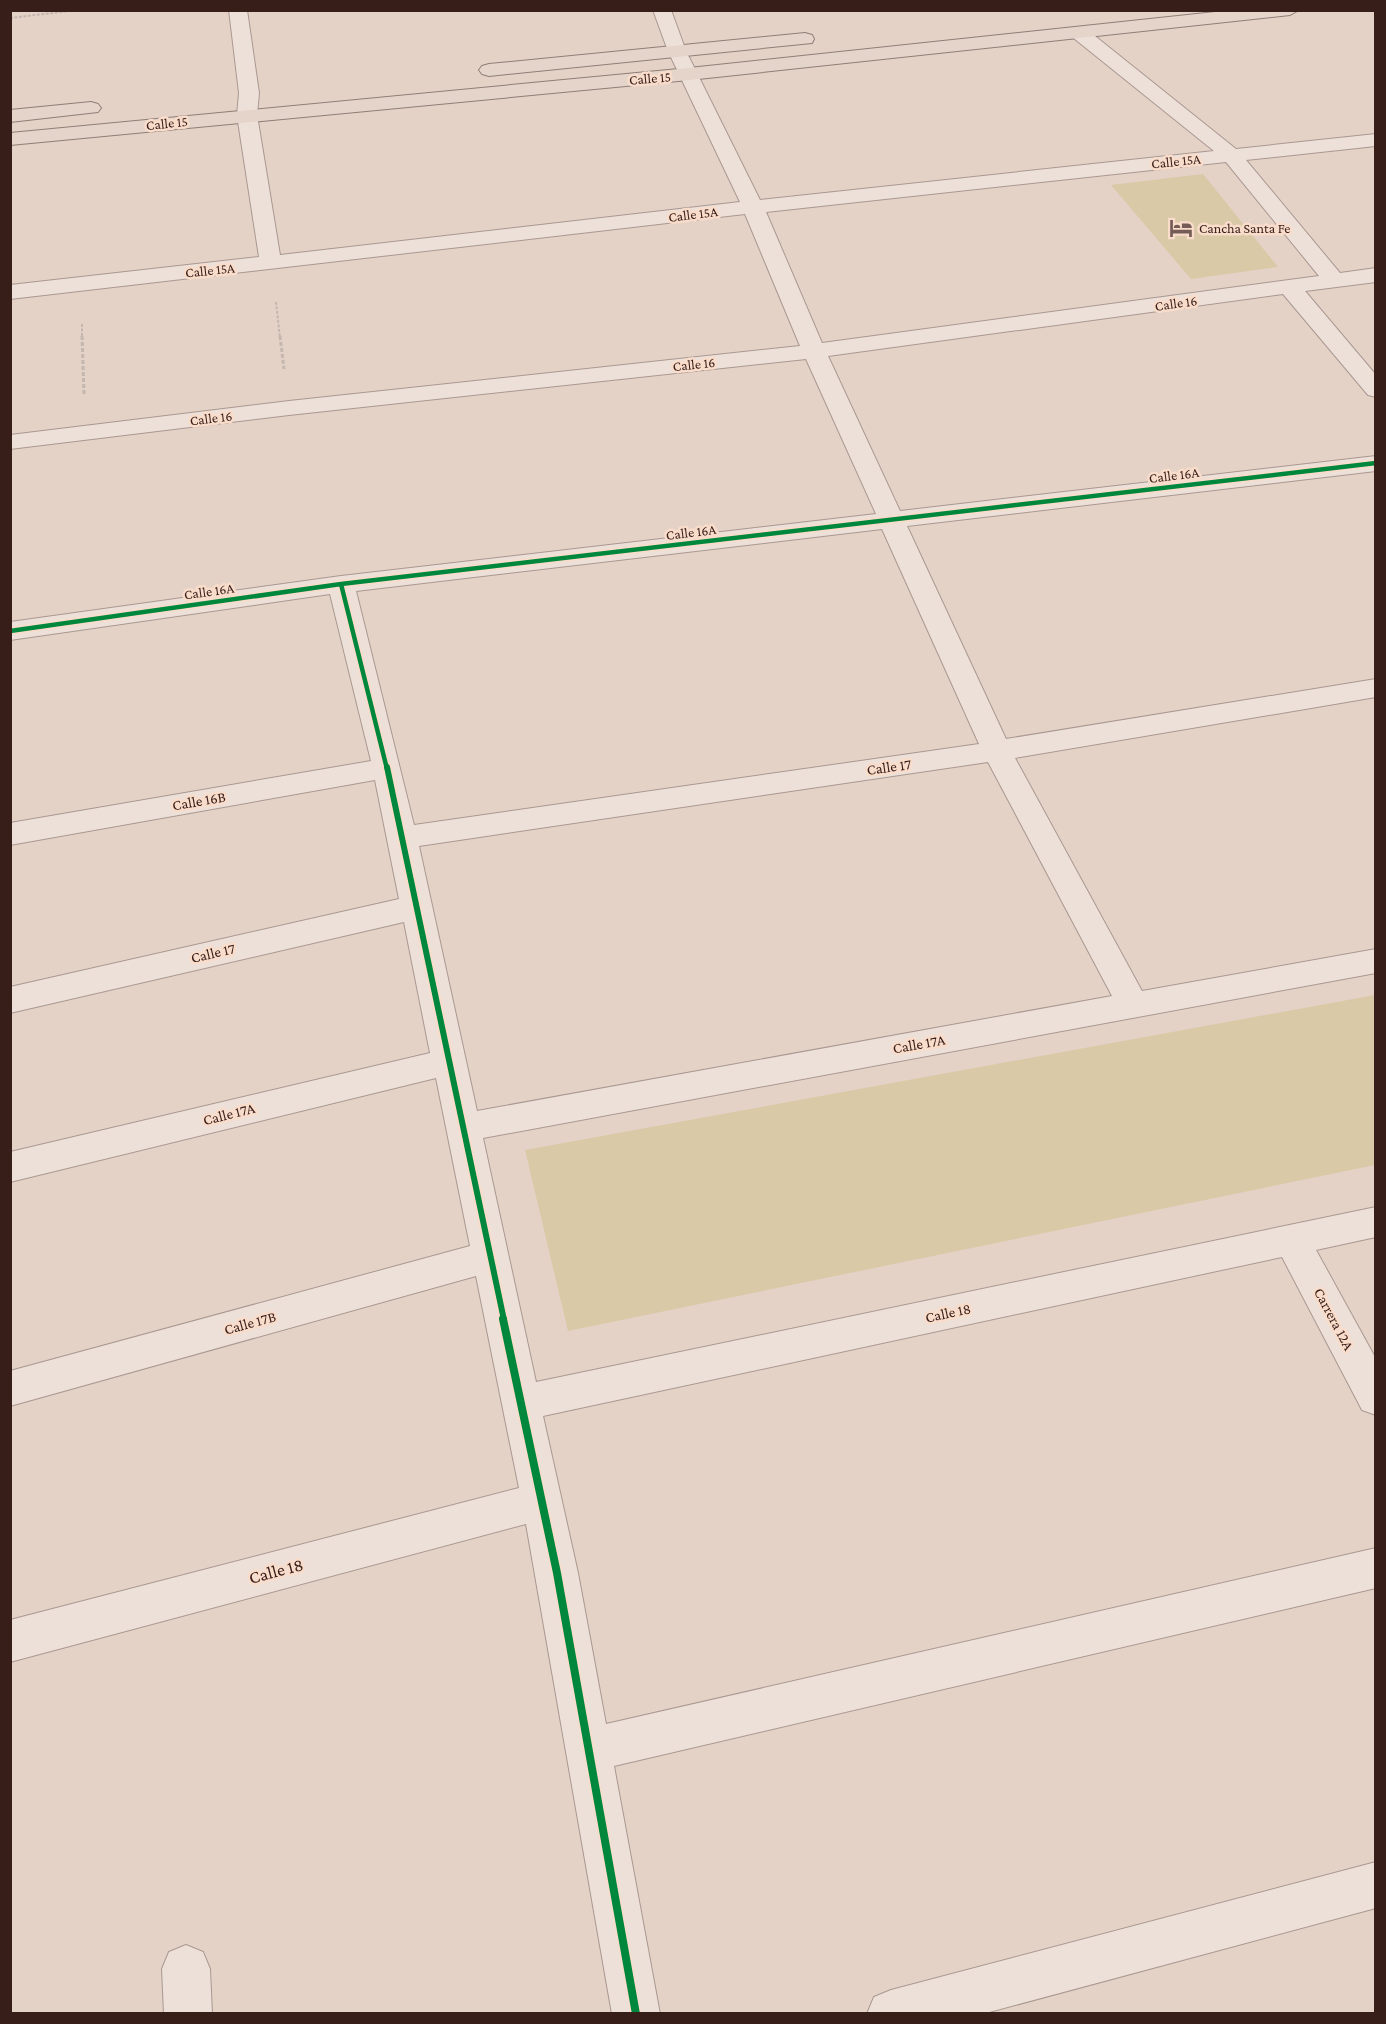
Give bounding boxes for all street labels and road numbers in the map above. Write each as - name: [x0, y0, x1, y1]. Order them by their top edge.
- street label: Calle 15: [628, 68, 672, 88]
- street label: Calle 15: [145, 113, 189, 133]
- street label: Calle 15A: [1150, 150, 1202, 172]
- street label: Calle 15A: [667, 203, 719, 225]
- street label: Calle 15A: [184, 259, 236, 281]
- street label: Calle 16: [1154, 292, 1198, 314]
- street label: Calle 16: [672, 354, 716, 374]
- street label: Calle 16: [189, 407, 233, 429]
- street label: Calle 16A: [1148, 464, 1200, 486]
- street label: Calle 16A: [665, 521, 717, 543]
- street label: Calle 16A: [183, 580, 235, 602]
- street label: Calle 17: [866, 756, 912, 778]
- street label: Calle 16B: [171, 788, 227, 814]
- street label: Calle 17: [189, 940, 237, 966]
- street label: Calle 17A: [892, 1031, 947, 1056]
- street label: Calle 17A: [201, 1100, 257, 1128]
- street label: Carrera 12A: [1311, 1285, 1357, 1353]
- street label: Calle 18: [924, 1300, 972, 1326]
- street label: Calle 17B: [222, 1308, 278, 1338]
- street label: Calle 18: [247, 1554, 305, 1588]

